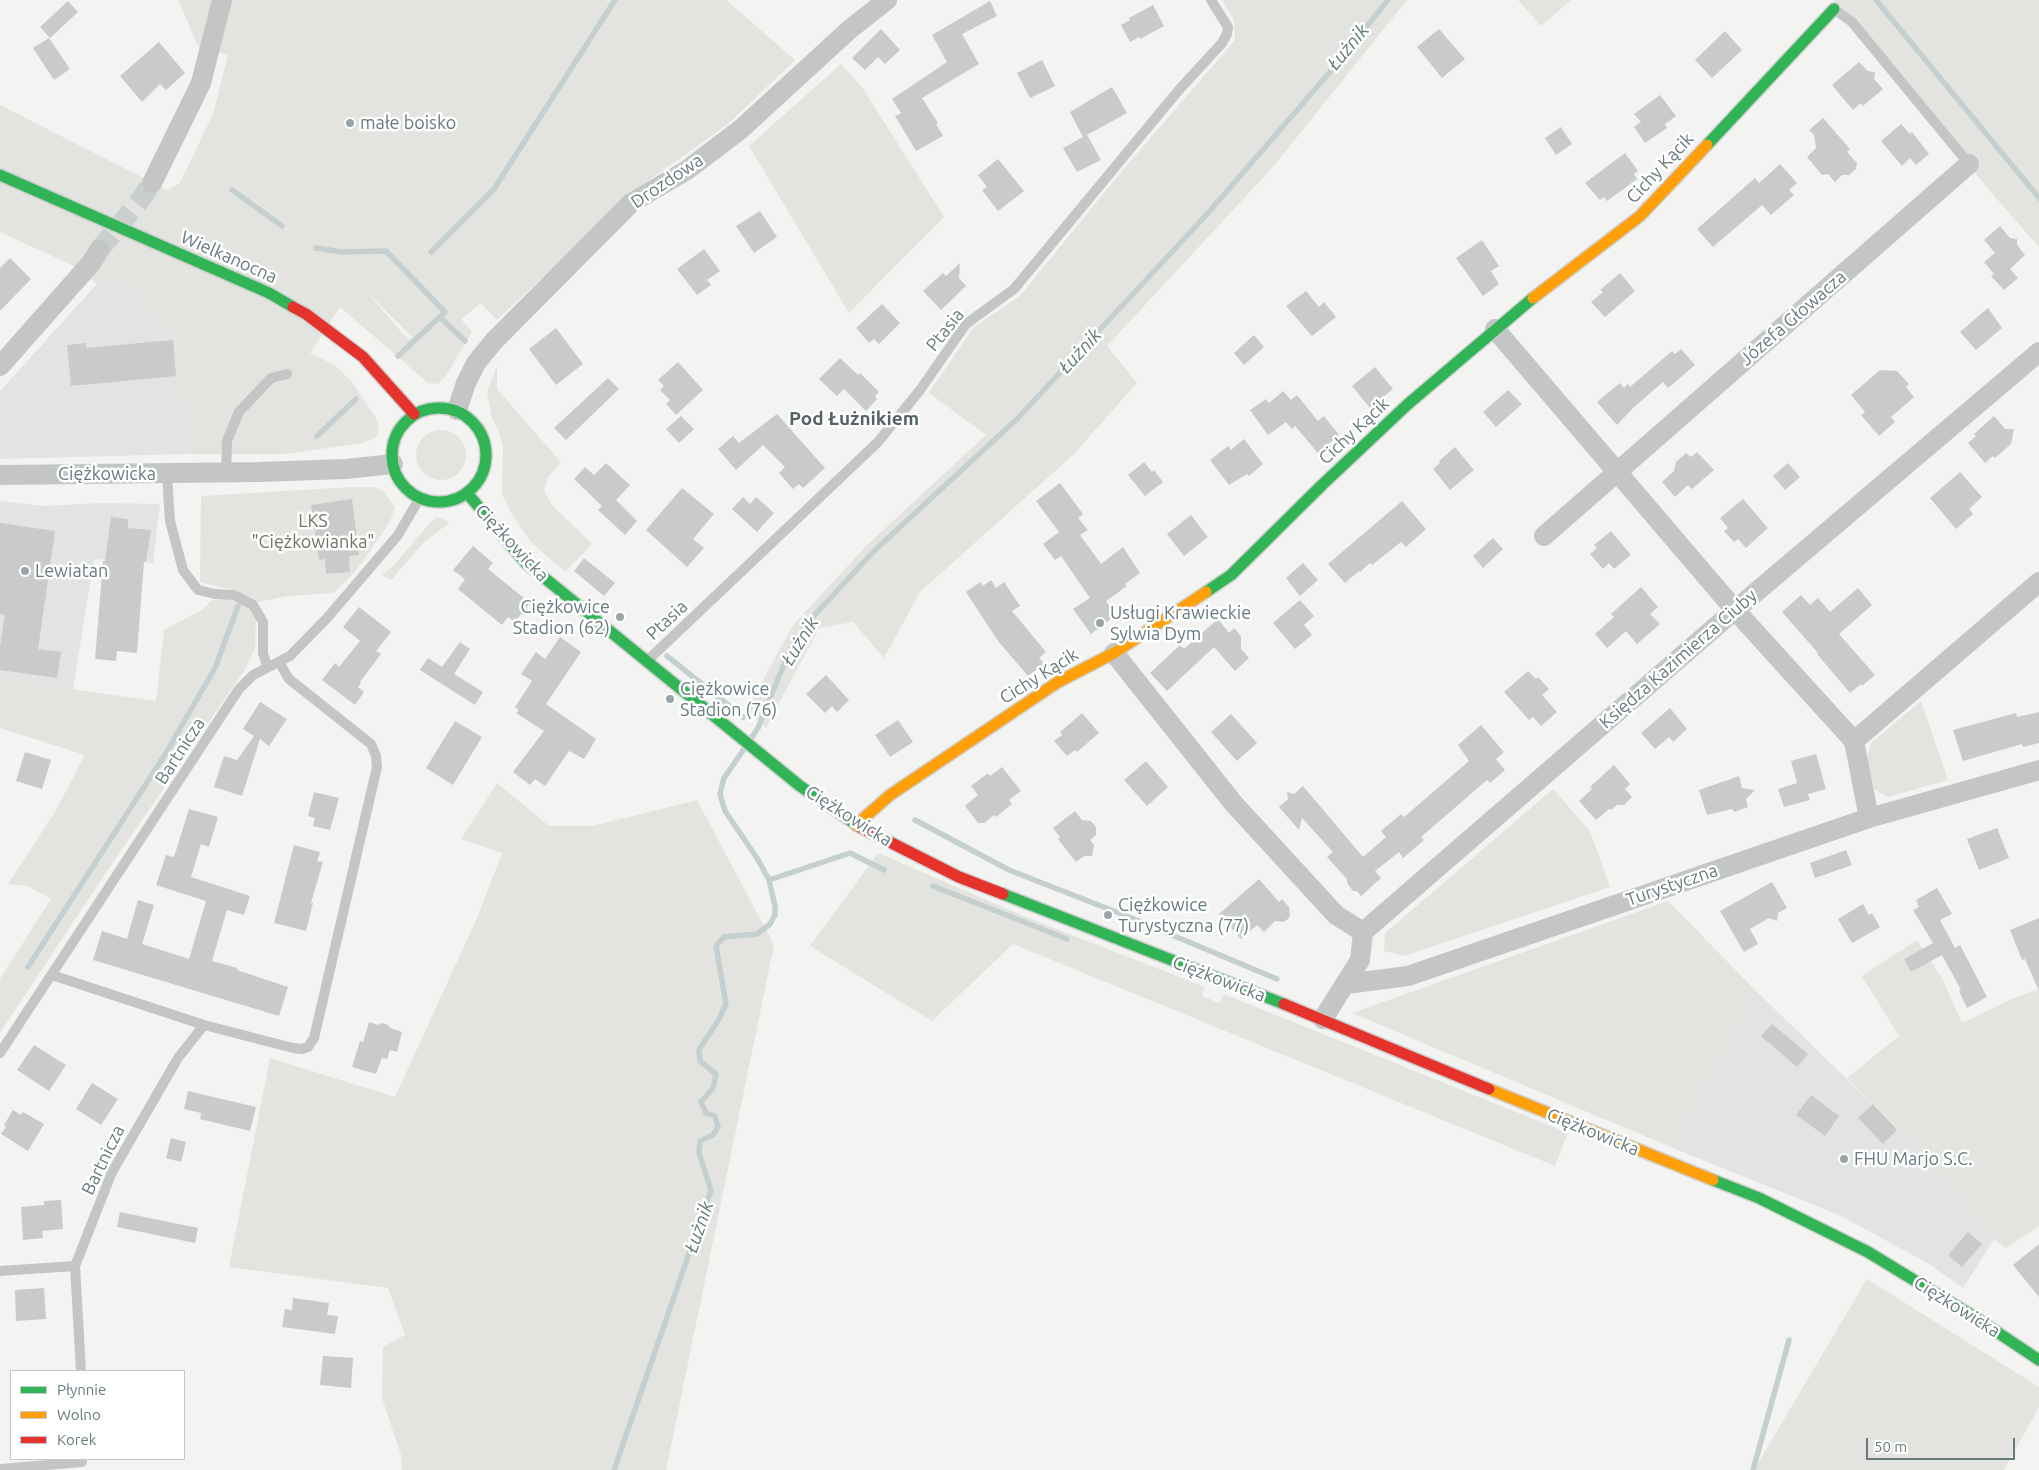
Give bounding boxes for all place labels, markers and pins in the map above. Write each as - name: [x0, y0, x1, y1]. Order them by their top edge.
- place label: małe boisko: [360, 112, 456, 134]
- marker: małe boisko: [344, 117, 356, 129]
- place label: Lewiatan: [35, 560, 108, 582]
- marker: Lewiatan: [19, 565, 31, 577]
- place label: Ciężkowice Stadion (62): [513, 596, 610, 638]
- place label: Usługi Krawieckie Sylwia Dym: [1110, 602, 1251, 644]
- marker: Ciężkowice Stadion (62): [614, 611, 626, 623]
- marker: Usługi Krawieckie Sylwia Dym: [1094, 617, 1106, 629]
- place label: Ciężkowice Stadion (76): [680, 678, 777, 721]
- marker: Ciężkowice Stadion (76): [664, 693, 676, 705]
- place label: Ciężkowice Turystyczna (77): [1118, 894, 1249, 936]
- marker: Ciężkowice Turystyczna (77): [1102, 909, 1114, 921]
- place label: FHU Marjo S.C.: [1854, 1148, 1973, 1170]
- marker: FHU Marjo S.C.: [1838, 1153, 1850, 1165]

